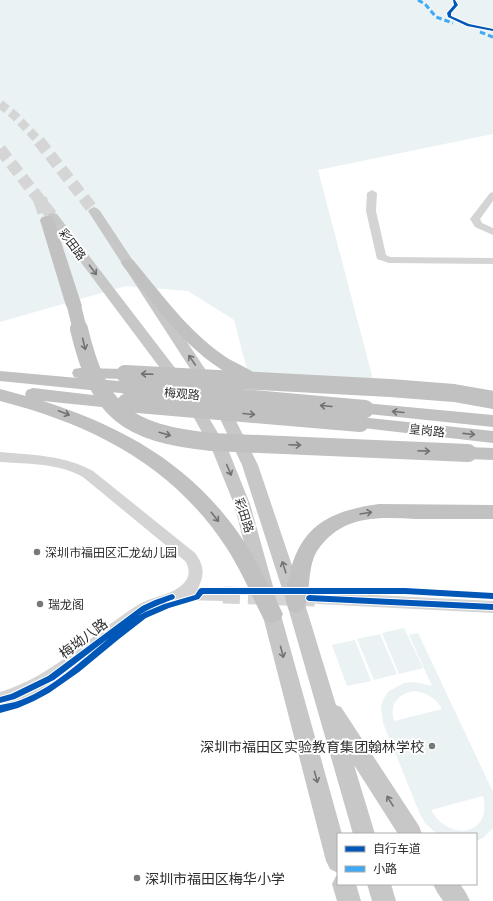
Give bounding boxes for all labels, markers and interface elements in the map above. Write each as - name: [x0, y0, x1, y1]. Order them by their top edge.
- street label: 彩田路: [57, 225, 89, 263]
- one-way arrow: [89, 265, 98, 276]
- one-way arrow: [81, 337, 88, 350]
- one-way arrow: [188, 354, 196, 365]
- one-way arrow: [141, 371, 154, 378]
- street label: 梅观路: [163, 384, 201, 402]
- one-way arrow: [320, 402, 333, 409]
- one-way arrow: [392, 409, 405, 416]
- one-way arrow: [58, 410, 70, 418]
- one-way arrow: [242, 410, 255, 417]
- street label: 皇岗路: [408, 421, 446, 439]
- one-way arrow: [159, 431, 172, 438]
- one-way arrow: [462, 431, 475, 438]
- one-way arrow: [288, 442, 301, 449]
- one-way arrow: [417, 447, 430, 455]
- one-way arrow: [226, 463, 234, 475]
- street label: 彩田路: [233, 496, 257, 534]
- one-way arrow: [359, 509, 372, 517]
- one-way arrow: [211, 512, 220, 523]
- place label: 深圳市福田区汇龙幼儿园: [45, 545, 177, 559]
- marker: 深圳市福田区汇龙幼儿园: [32, 547, 42, 557]
- one-way arrow: [280, 561, 287, 574]
- place label: 瑞龙阁: [48, 597, 84, 611]
- marker: 瑞龙阁: [35, 599, 45, 609]
- street label: 梅坳八路: [56, 614, 110, 662]
- one-way arrow: [279, 645, 286, 658]
- place label: 深圳市福田区实验教育集团翰林学校: [200, 738, 424, 755]
- marker: 深圳市福田区实验教育集团翰林学校: [427, 741, 437, 751]
- one-way arrow: [312, 770, 320, 783]
- one-way arrow: [385, 795, 393, 807]
- legend: [337, 833, 477, 885]
- text: 自行车道: [373, 841, 421, 855]
- text: 小路: [373, 861, 397, 875]
- place label: 深圳市福田区梅华小学: [145, 870, 285, 887]
- marker: 深圳市福田区梅华小学: [132, 873, 142, 883]

